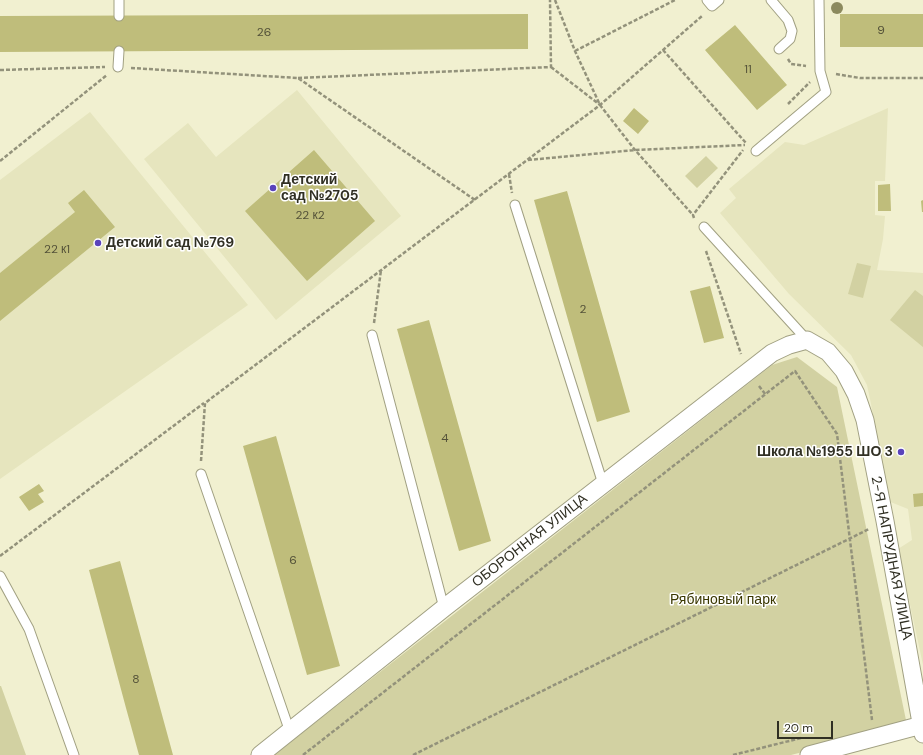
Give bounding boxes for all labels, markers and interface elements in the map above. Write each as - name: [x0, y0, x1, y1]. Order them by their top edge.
- house number: 9: [877, 24, 885, 38]
- house number: 26: [257, 26, 271, 40]
- house number: 11: [744, 63, 752, 77]
- place label: Детский сад №2705: [281, 172, 359, 204]
- marker: Детский сад №2705: [268, 183, 278, 193]
- house number: 22 к2: [295, 209, 325, 223]
- place label: Детский сад №769: [106, 235, 234, 251]
- marker: Детский сад №769: [93, 238, 103, 248]
- house number: 22 к1: [44, 243, 70, 257]
- house number: 2: [580, 303, 586, 317]
- house number: 4: [441, 432, 449, 446]
- place label: Школа №1955 ШО 3: [757, 444, 893, 460]
- marker: Школа №1955 ШО 3: [896, 447, 906, 457]
- street label: 2-Я НАПРУДНАЯ УЛИЦА: [867, 475, 915, 641]
- street label: ОБОРОННАЯ УЛИЦА: [469, 491, 591, 591]
- house number: 6: [289, 554, 297, 568]
- park label: Рябиновый парк: [670, 592, 776, 608]
- house number: 8: [132, 673, 140, 687]
- scale bar: [779, 713, 835, 739]
- text: 20 m: [784, 720, 813, 736]

